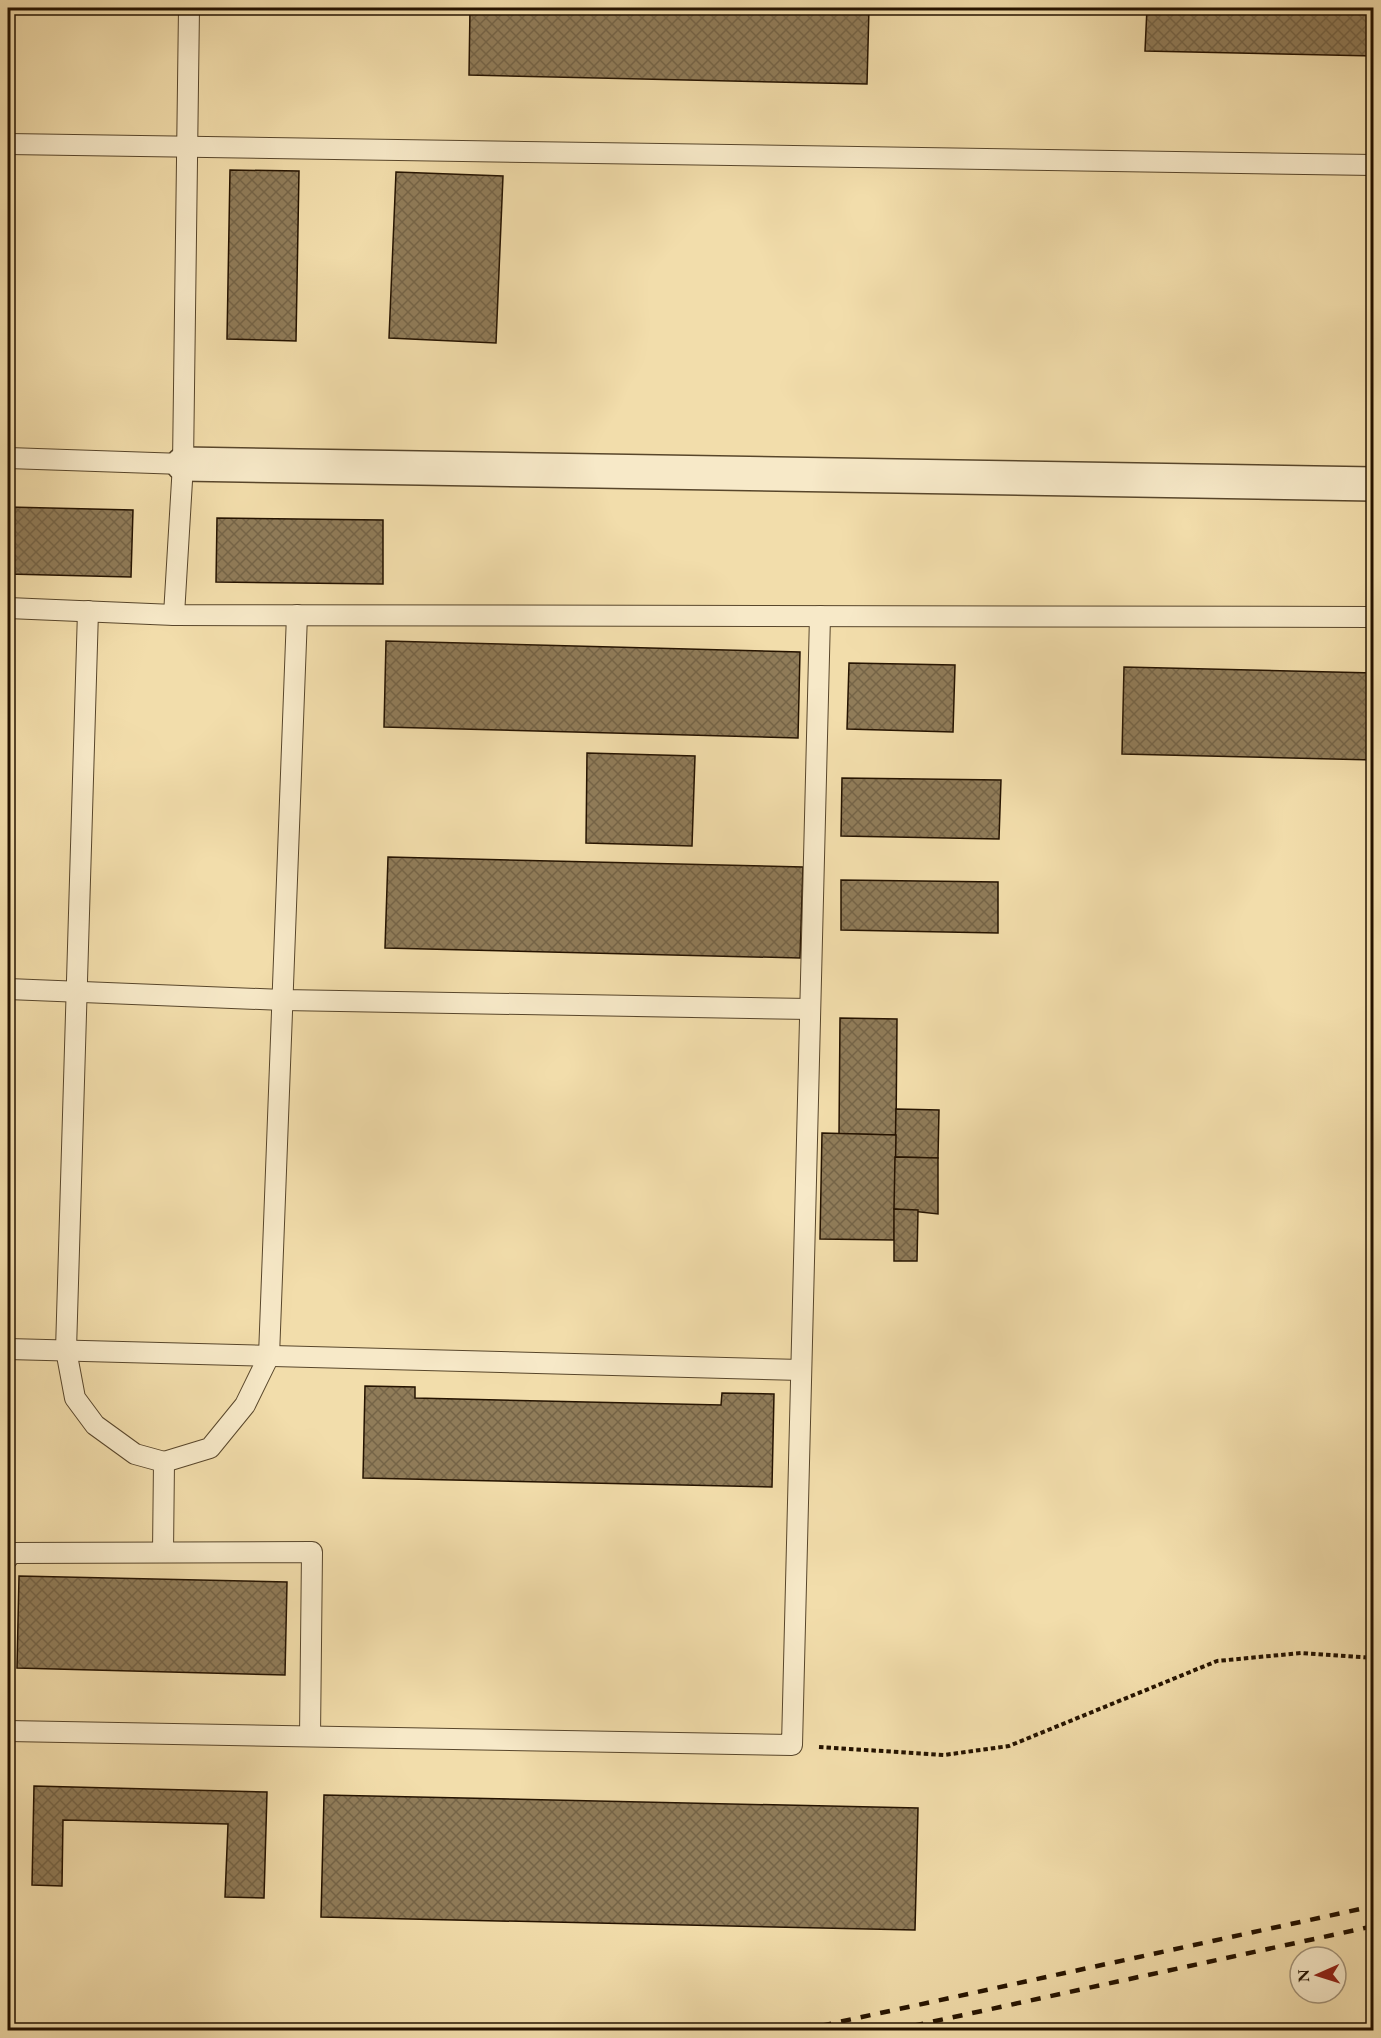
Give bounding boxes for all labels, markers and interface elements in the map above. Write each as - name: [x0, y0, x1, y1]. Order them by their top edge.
- north arrow: [1288, 1945, 1348, 2005]
- text: N: [1293, 1969, 1314, 1983]

